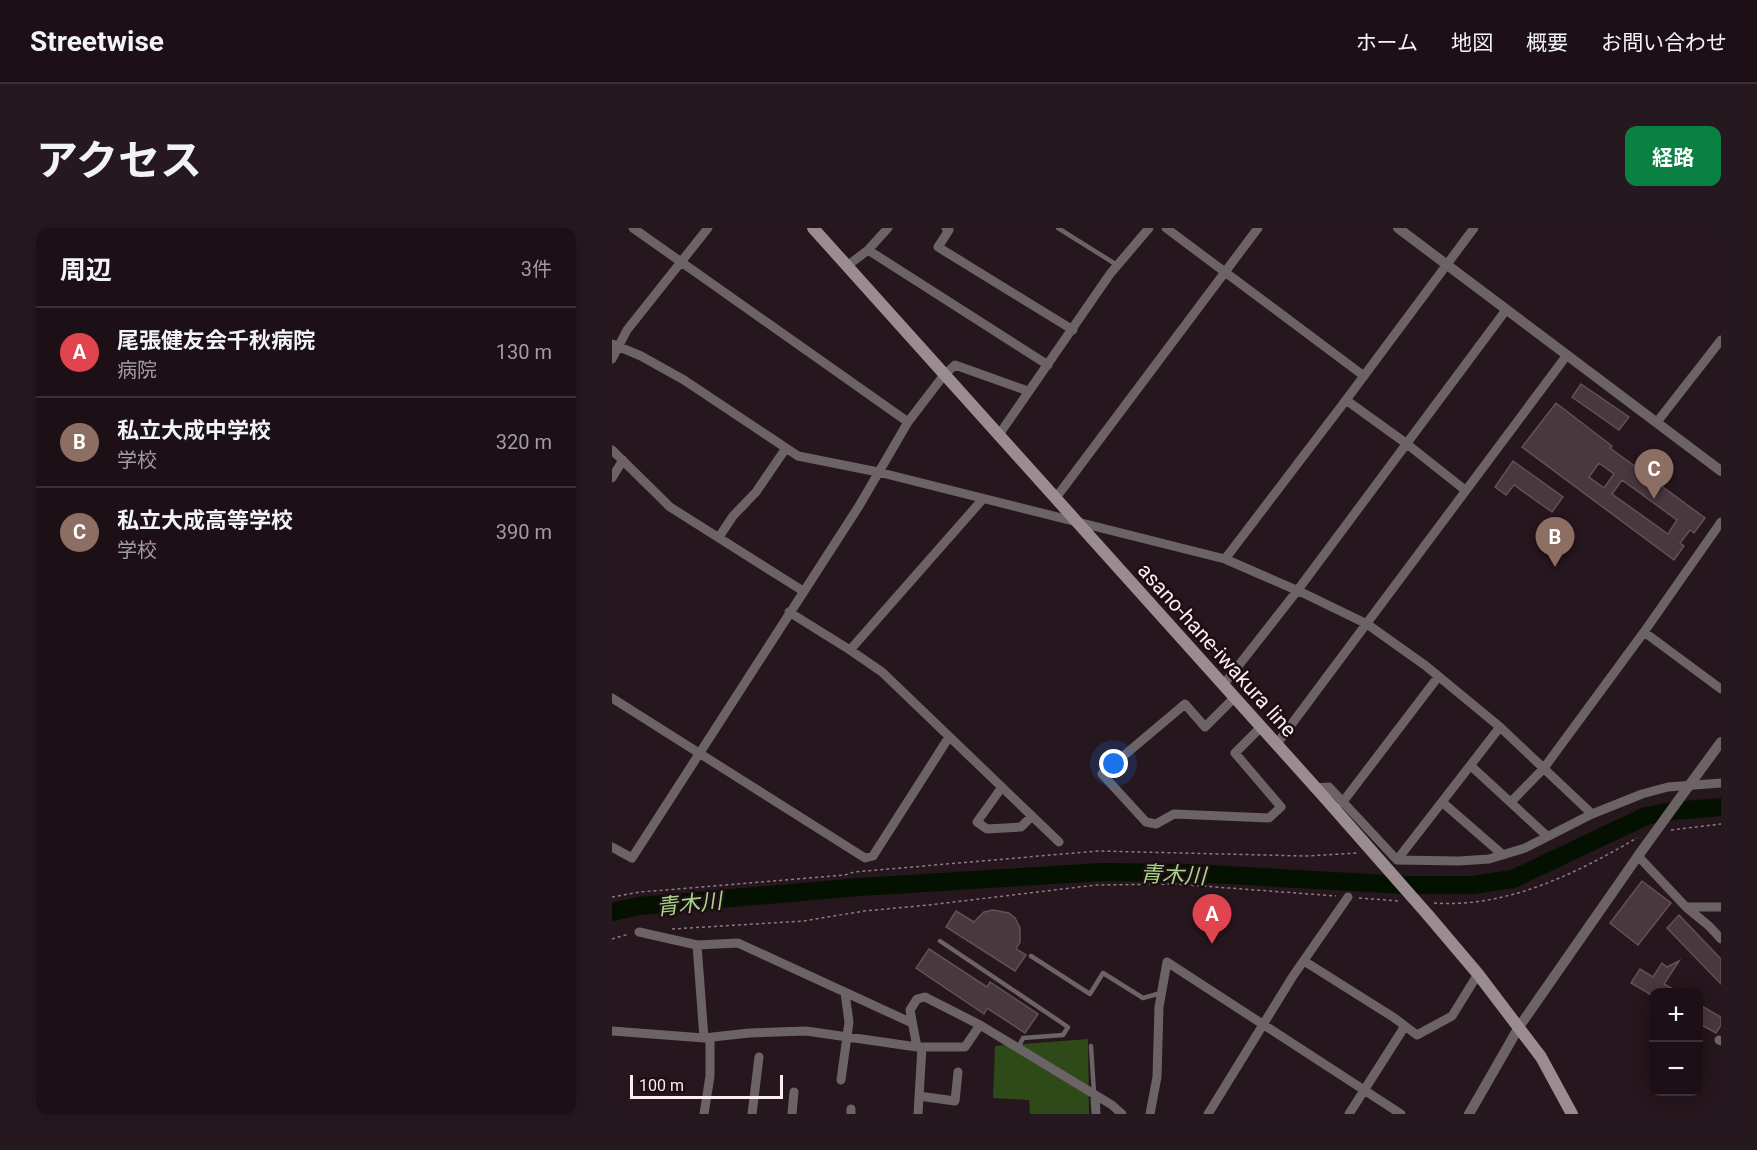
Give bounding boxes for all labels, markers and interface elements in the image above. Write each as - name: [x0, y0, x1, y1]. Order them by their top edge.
- text: Streetwise: [30, 25, 164, 58]
- text: ホーム: [1356, 31, 1418, 55]
- text: 地図: [1451, 31, 1493, 55]
- text: 概要: [1526, 31, 1568, 55]
- text: お問い合わせ: [1601, 31, 1727, 55]
- button: 経路: [1625, 126, 1721, 186]
- text: アクセス: [36, 136, 202, 185]
- text: 周辺: [60, 255, 112, 285]
- text: 3件: [521, 257, 552, 281]
- text: 尾張健友会千秋病院: [117, 328, 315, 353]
- text: A: [73, 340, 86, 364]
- text: 130 m: [496, 340, 552, 364]
- text: 病院: [117, 358, 157, 382]
- text: 私立大成中学校: [117, 418, 271, 443]
- text: B: [73, 430, 86, 454]
- text: 320 m: [496, 430, 552, 454]
- text: 学校: [117, 448, 157, 472]
- pin: C: [1634, 450, 1674, 499]
- text: 私立大成高等学校: [117, 508, 293, 533]
- pin: B: [1536, 518, 1574, 567]
- text: C: [73, 520, 86, 544]
- text: 390 m: [496, 520, 552, 544]
- text: 学校: [117, 538, 157, 562]
- street label: asano-hane-iwakura line: [1133, 558, 1301, 742]
- your location: [1099, 749, 1128, 778]
- water label: 青木川: [1140, 861, 1208, 889]
- water label: 青木川: [655, 888, 725, 920]
- pin: A: [1192, 894, 1232, 944]
- map controls: [1649, 988, 1703, 1096]
- button: +: [1649, 988, 1703, 1042]
- button: −: [1649, 1042, 1703, 1096]
- scale bar: [630, 1072, 783, 1100]
- text: 100 m: [639, 1076, 684, 1095]

